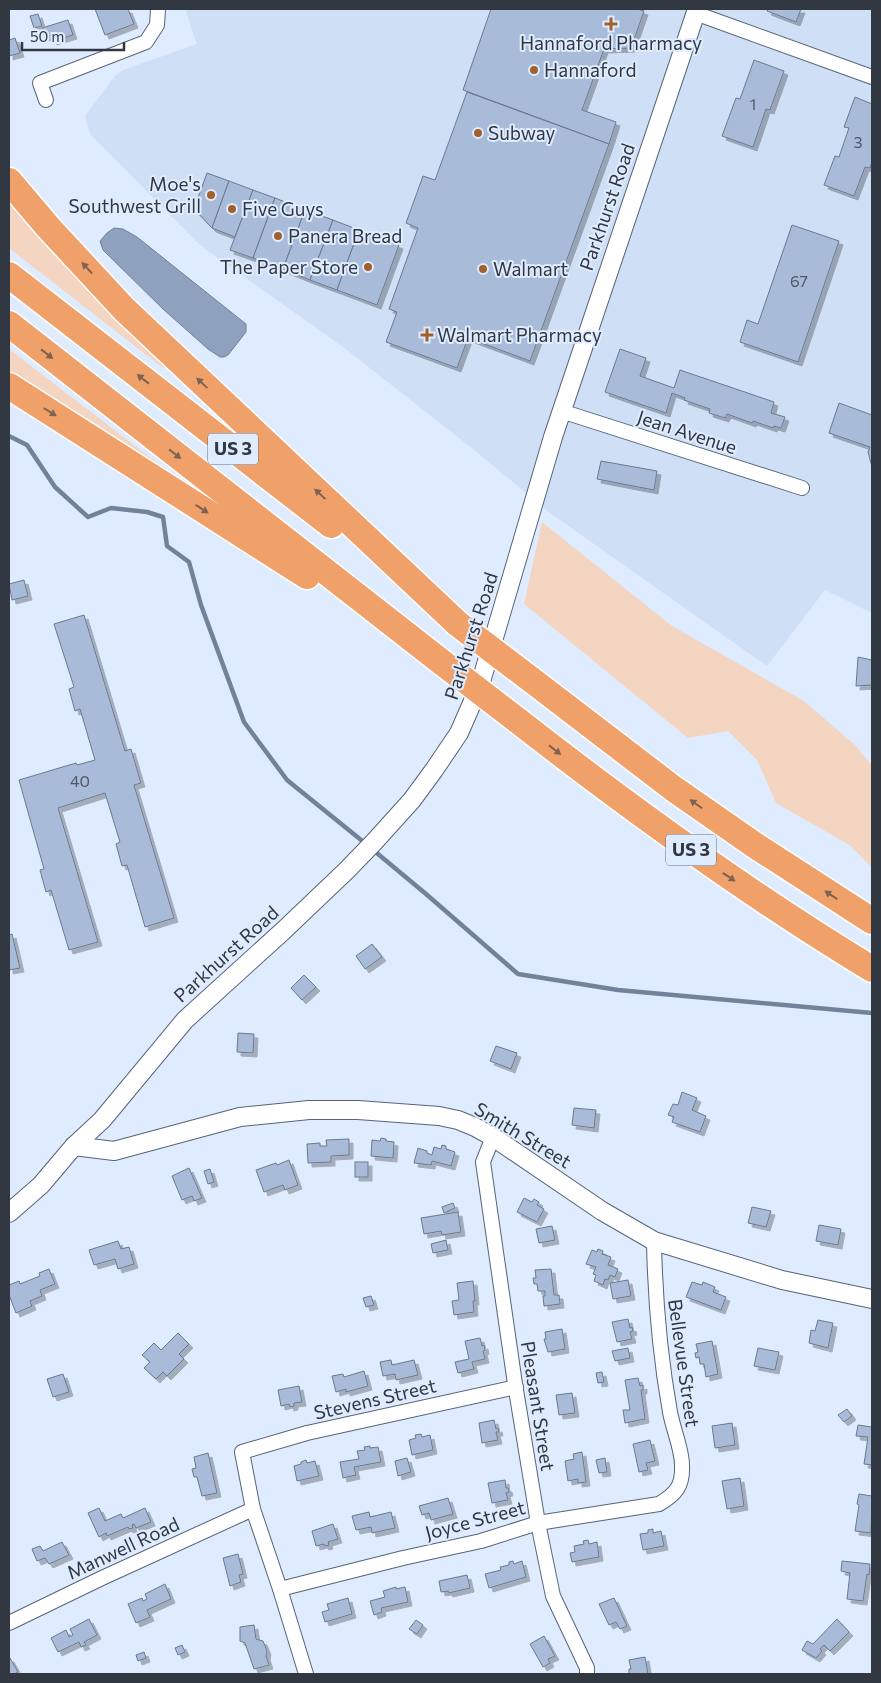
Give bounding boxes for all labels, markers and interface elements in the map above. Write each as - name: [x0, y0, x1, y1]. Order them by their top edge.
- marker: Hannaford Pharmacy: [605, 18, 617, 30]
- scale bar: [22, 20, 125, 52]
- text: 50 m: [30, 27, 64, 45]
- place label: Hannaford Pharmacy: [520, 31, 702, 54]
- place label: Hannaford: [544, 58, 637, 81]
- marker: Hannaford: [528, 64, 540, 76]
- house number: 1: [750, 94, 756, 113]
- place label: Subway: [488, 121, 555, 144]
- marker: Subway: [472, 127, 484, 139]
- house number: 3: [853, 132, 863, 151]
- street label: Parkhurst Road: [574, 140, 639, 273]
- place label: Moe's Southwest Grill: [68, 172, 201, 217]
- marker: Moe's Southwest Grill: [205, 189, 217, 201]
- place label: Five Guys: [242, 197, 324, 220]
- marker: Five Guys: [226, 203, 238, 215]
- place label: Panera Bread: [288, 224, 402, 247]
- marker: Panera Bread: [272, 230, 284, 242]
- place label: The Paper Store: [220, 255, 358, 278]
- place label: Walmart: [493, 257, 568, 280]
- marker: The Paper Store: [362, 261, 374, 273]
- one-way arrow: [81, 263, 93, 275]
- marker: Walmart: [477, 263, 489, 275]
- house number: 67: [790, 271, 808, 290]
- place label: Walmart Pharmacy: [437, 323, 602, 346]
- marker: Walmart Pharmacy: [421, 329, 433, 341]
- one-way arrow: [40, 349, 53, 360]
- one-way arrow: [137, 373, 150, 384]
- one-way arrow: [196, 377, 208, 389]
- street label: Jean Avenue: [634, 405, 740, 458]
- one-way arrow: [43, 408, 57, 417]
- road number: US 3: [208, 434, 258, 464]
- one-way arrow: [168, 449, 181, 460]
- one-way arrow: [314, 488, 326, 500]
- one-way arrow: [195, 504, 208, 514]
- street label: Parkhurst Road: [439, 569, 502, 703]
- one-way arrow: [548, 745, 562, 755]
- house number: 40: [70, 771, 90, 790]
- one-way arrow: [689, 799, 703, 809]
- road number: US 3: [666, 834, 716, 866]
- one-way arrow: [722, 872, 736, 882]
- one-way arrow: [824, 890, 838, 900]
- street label: Parkhurst Road: [169, 901, 283, 1007]
- street label: Smith Street: [471, 1097, 576, 1173]
- street label: Bellevue Street: [664, 1297, 705, 1429]
- street label: Pleasant Street: [517, 1339, 560, 1473]
- street label: Stevens Street: [312, 1373, 438, 1424]
- street label: Joyce Street: [422, 1495, 528, 1544]
- street label: Manwell Road: [63, 1512, 183, 1584]

